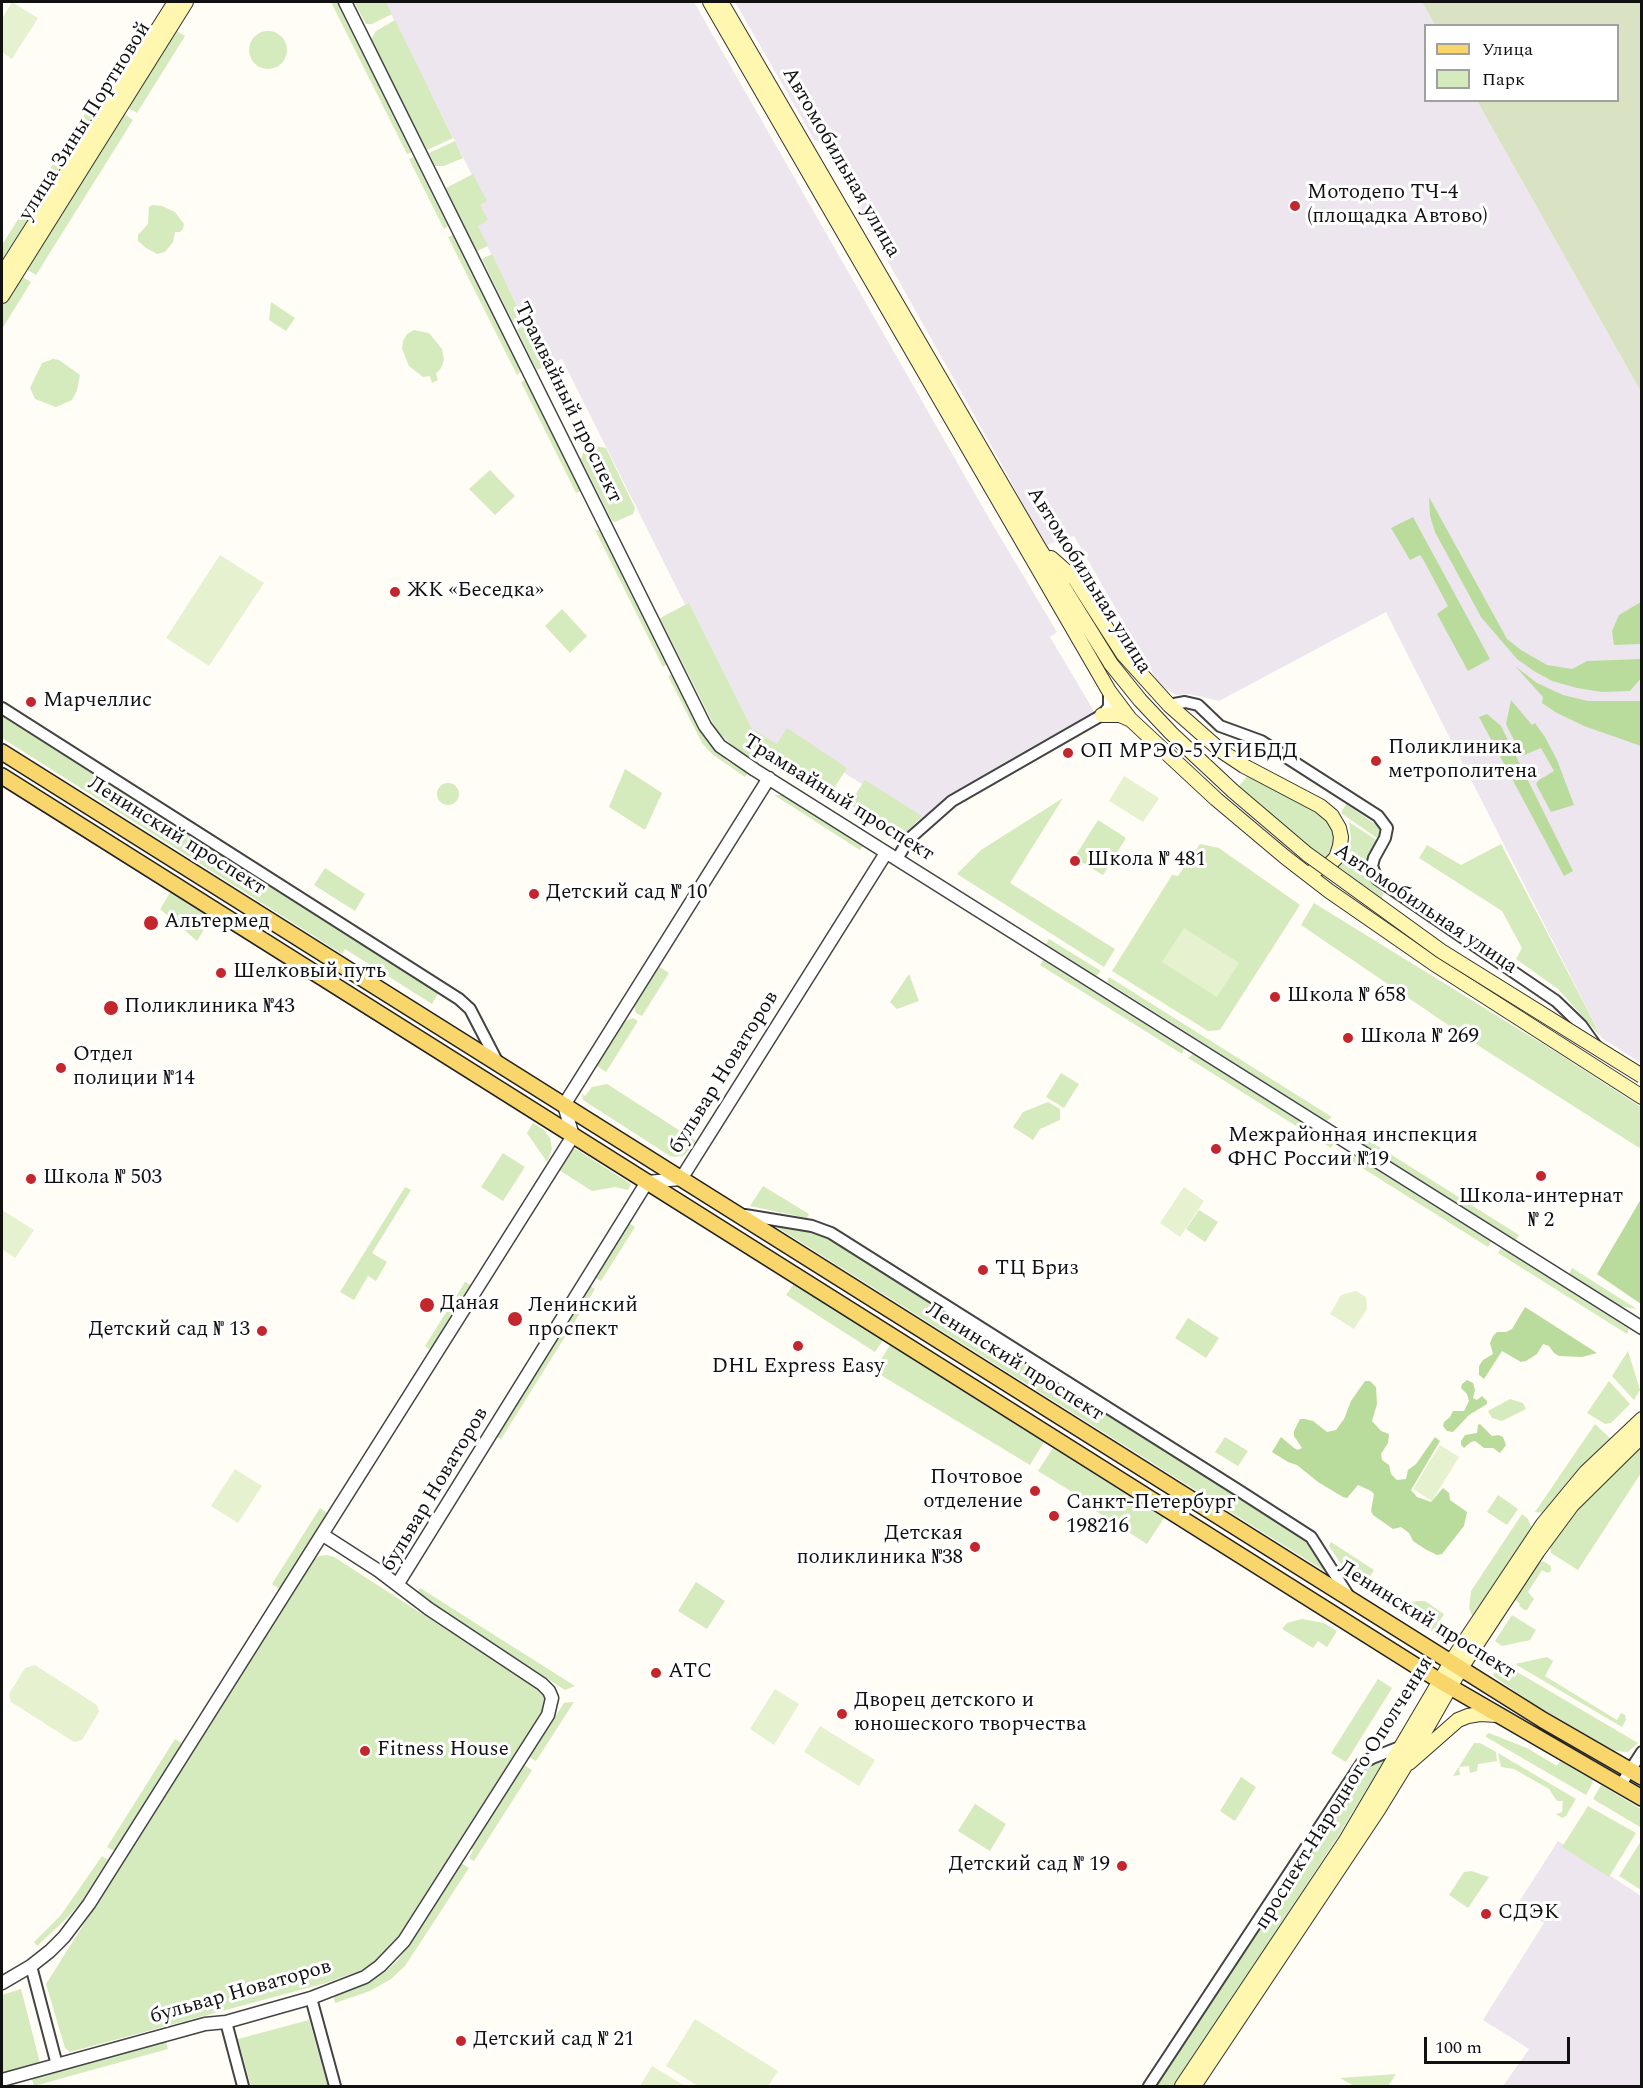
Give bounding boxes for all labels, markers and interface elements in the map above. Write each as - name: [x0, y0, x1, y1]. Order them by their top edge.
- street label: улица Зины Портновой: [15, 18, 157, 226]
- legend: [1424, 24, 1619, 102]
- text: Улица: [1482, 36, 1533, 63]
- street label: Автомобильная улица: [775, 63, 905, 263]
- text: Парк: [1482, 66, 1525, 93]
- place label: Мотодепо ТЧ-4 (площадка Автово): [1307, 181, 1488, 231]
- marker: Мотодепо ТЧ-4 (площадка Автово): [1288, 199, 1302, 213]
- street label: Трамвайный проспект: [507, 298, 627, 508]
- street label: Автомобильная улица: [1020, 483, 1156, 679]
- place label: ЖК «Беседка»: [407, 579, 544, 605]
- marker: ЖК «Беседка»: [388, 585, 402, 599]
- place label: Марчеллис: [43, 689, 152, 715]
- marker: Марчеллис: [24, 695, 38, 709]
- street label: Трамвайный проспект: [738, 730, 938, 868]
- place label: Поликлиника метрополитена: [1388, 736, 1537, 786]
- place label: ОП МРЭО-5 УГИБДД: [1080, 740, 1298, 766]
- marker: ОП МРЭО-5 УГИБДД: [1061, 746, 1075, 760]
- marker: Поликлиника метрополитена: [1369, 754, 1383, 768]
- street label: Ленинский проспект: [82, 772, 270, 902]
- street label: Автомобильная улица: [1329, 839, 1521, 981]
- place label: Школа № 481: [1087, 848, 1206, 874]
- marker: Школа № 481: [1068, 854, 1082, 868]
- place label: Детский сад № 10: [546, 881, 708, 907]
- marker: Детский сад № 10: [527, 887, 541, 901]
- place label: Альтермед: [164, 910, 270, 936]
- marker: Альтермед: [142, 914, 160, 932]
- place label: Шелковый путь: [233, 960, 386, 986]
- marker: Шелковый путь: [214, 966, 228, 980]
- place label: Школа № 658: [1287, 984, 1406, 1010]
- street label: бульвар Новаторов: [665, 987, 785, 1159]
- marker: Школа № 658: [1268, 990, 1282, 1004]
- place label: Поликлиника №43: [124, 995, 295, 1021]
- marker: Поликлиника №43: [102, 999, 120, 1017]
- place label: Школа № 269: [1360, 1025, 1479, 1051]
- marker: Школа № 269: [1341, 1031, 1355, 1045]
- place label: Отдел полиции №14: [73, 1043, 195, 1093]
- marker: Отдел полиции №14: [54, 1061, 68, 1075]
- place label: Межрайонная инспекция ФНС России №19: [1228, 1124, 1478, 1174]
- marker: Межрайонная инспекция ФНС России №19: [1209, 1142, 1223, 1156]
- place label: Школа № 503: [43, 1166, 162, 1192]
- marker: Школа-интернат № 2: [1534, 1169, 1548, 1183]
- marker: Школа № 503: [24, 1172, 38, 1186]
- place label: Школа-интернат № 2: [1459, 1185, 1623, 1235]
- place label: ТЦ Бриз: [995, 1257, 1079, 1283]
- marker: ТЦ Бриз: [976, 1263, 990, 1277]
- place label: Даная: [440, 1292, 499, 1318]
- place label: Ленинский проспект: [528, 1294, 638, 1344]
- marker: Даная: [418, 1296, 436, 1314]
- street label: Ленинский проспект: [920, 1298, 1108, 1428]
- marker: Ленинский проспект: [506, 1310, 524, 1328]
- place label: Детский сад № 13: [88, 1318, 250, 1344]
- marker: Детский сад № 13: [255, 1324, 269, 1338]
- marker: DHL Express Easy: [791, 1339, 805, 1353]
- place label: DHL Express Easy: [712, 1355, 884, 1381]
- street label: бульвар Новаторов: [377, 1403, 495, 1577]
- place label: Почтовое отделение: [923, 1466, 1023, 1516]
- marker: Почтовое отделение: [1028, 1484, 1042, 1498]
- place label: Санкт-Петербург 198216: [1066, 1491, 1236, 1541]
- marker: Санкт-Петербург 198216: [1047, 1509, 1061, 1523]
- place label: Детская поликлиника №38: [796, 1522, 963, 1572]
- marker: Детская поликлиника №38: [968, 1540, 982, 1554]
- street label: Ленинский проспект: [1332, 1556, 1520, 1686]
- street label: проспект Народного Ополчения: [1250, 1653, 1440, 1935]
- place label: АТС: [668, 1660, 712, 1686]
- marker: АТС: [649, 1666, 663, 1680]
- place label: Дворец детского и юношеского творчества: [854, 1689, 1087, 1739]
- marker: Дворец детского и юношеского творчества: [835, 1707, 849, 1721]
- place label: Fitness House: [377, 1738, 509, 1764]
- marker: Fitness House: [358, 1744, 372, 1758]
- place label: Детский сад № 19: [948, 1853, 1110, 1879]
- marker: Детский сад № 19: [1115, 1859, 1129, 1873]
- place label: СДЭК: [1498, 1901, 1559, 1927]
- marker: СДЭК: [1479, 1907, 1493, 1921]
- street label: бульвар Новаторов: [148, 1955, 334, 2031]
- scale bar: [1427, 2025, 1572, 2063]
- place label: Детский сад № 21: [473, 2028, 635, 2054]
- marker: Детский сад № 21: [454, 2034, 468, 2048]
- text: 100 m: [1435, 2034, 1482, 2061]

